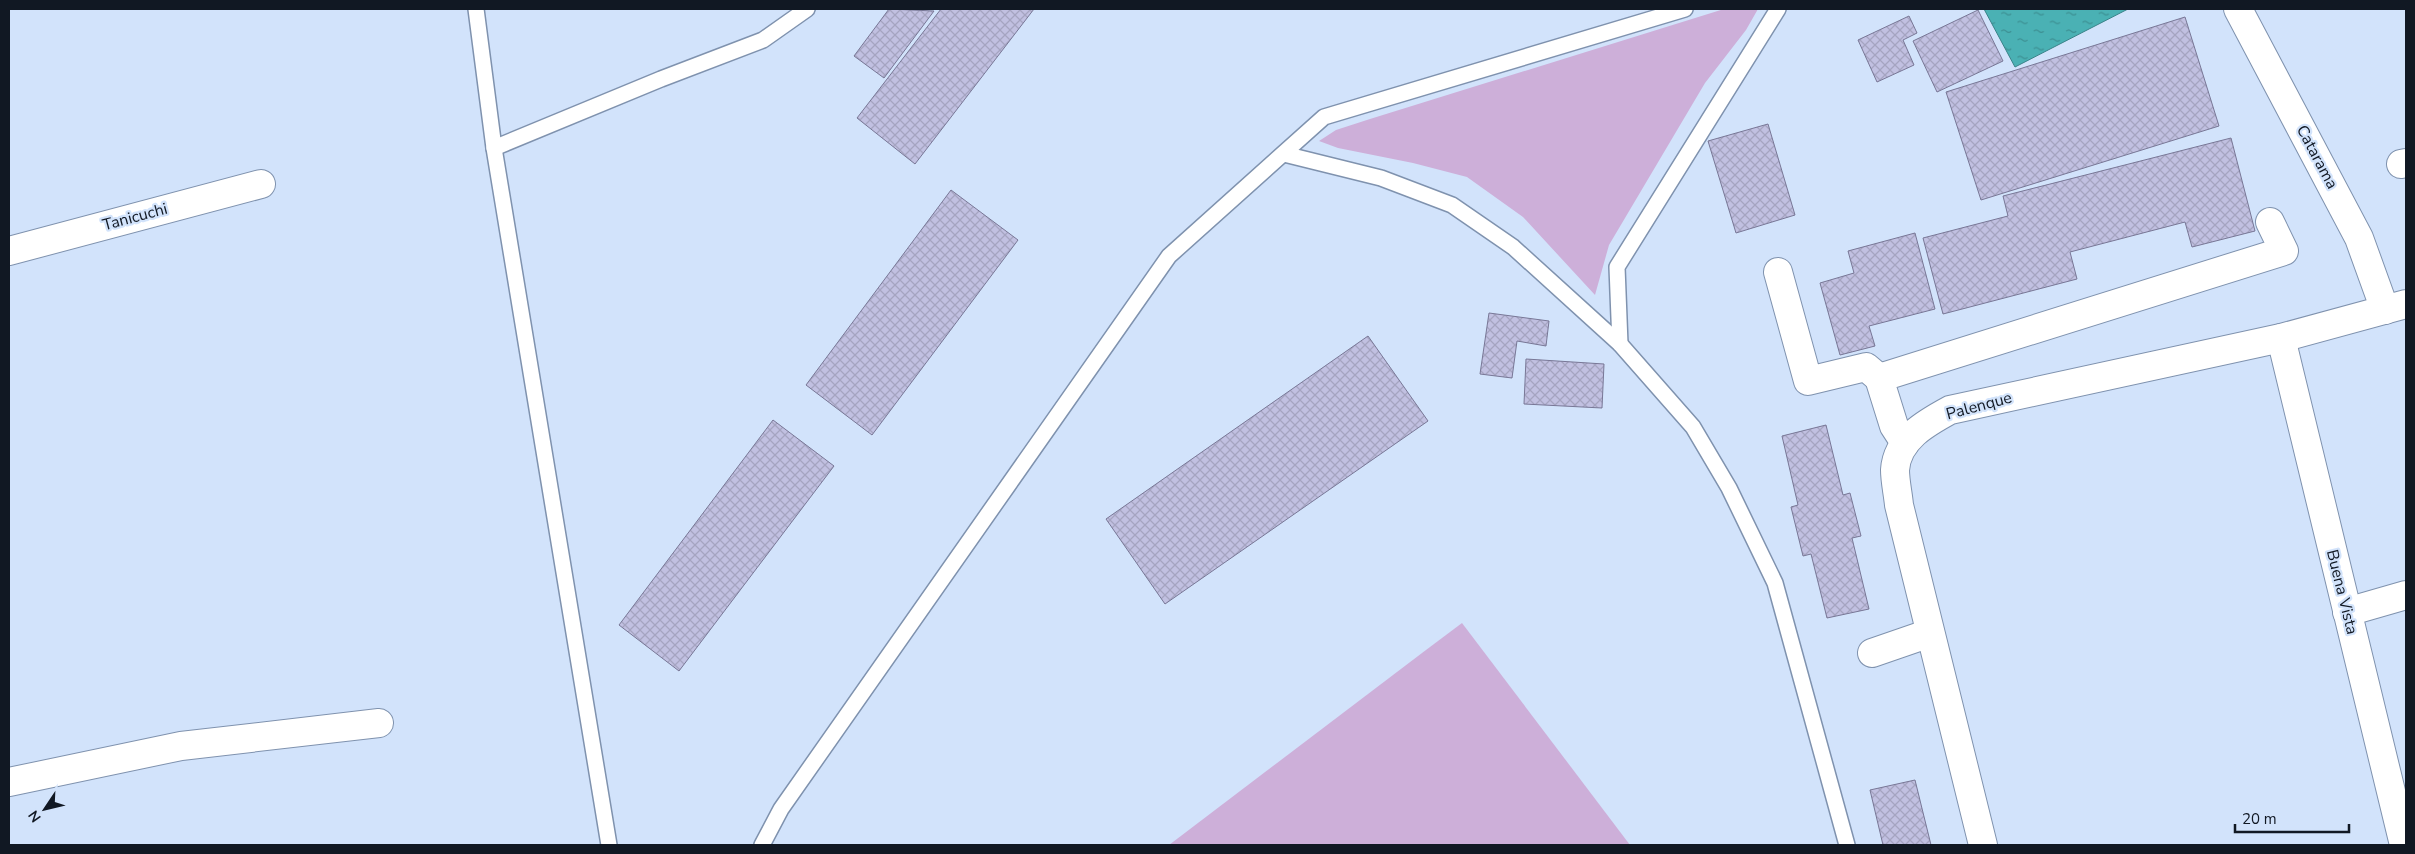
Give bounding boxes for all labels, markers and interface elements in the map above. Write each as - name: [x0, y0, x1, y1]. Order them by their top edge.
- street label: Catarama: [2291, 121, 2343, 193]
- street label: Tanicuchi: [100, 198, 170, 236]
- street label: Palenque: [1944, 387, 2014, 425]
- street label: Buena Vista: [2321, 547, 2363, 637]
- north arrow: [20, 784, 70, 834]
- scale bar: [2235, 802, 2349, 834]
- text: N: [24, 806, 46, 826]
- text: 20 m: [2242, 809, 2277, 829]

